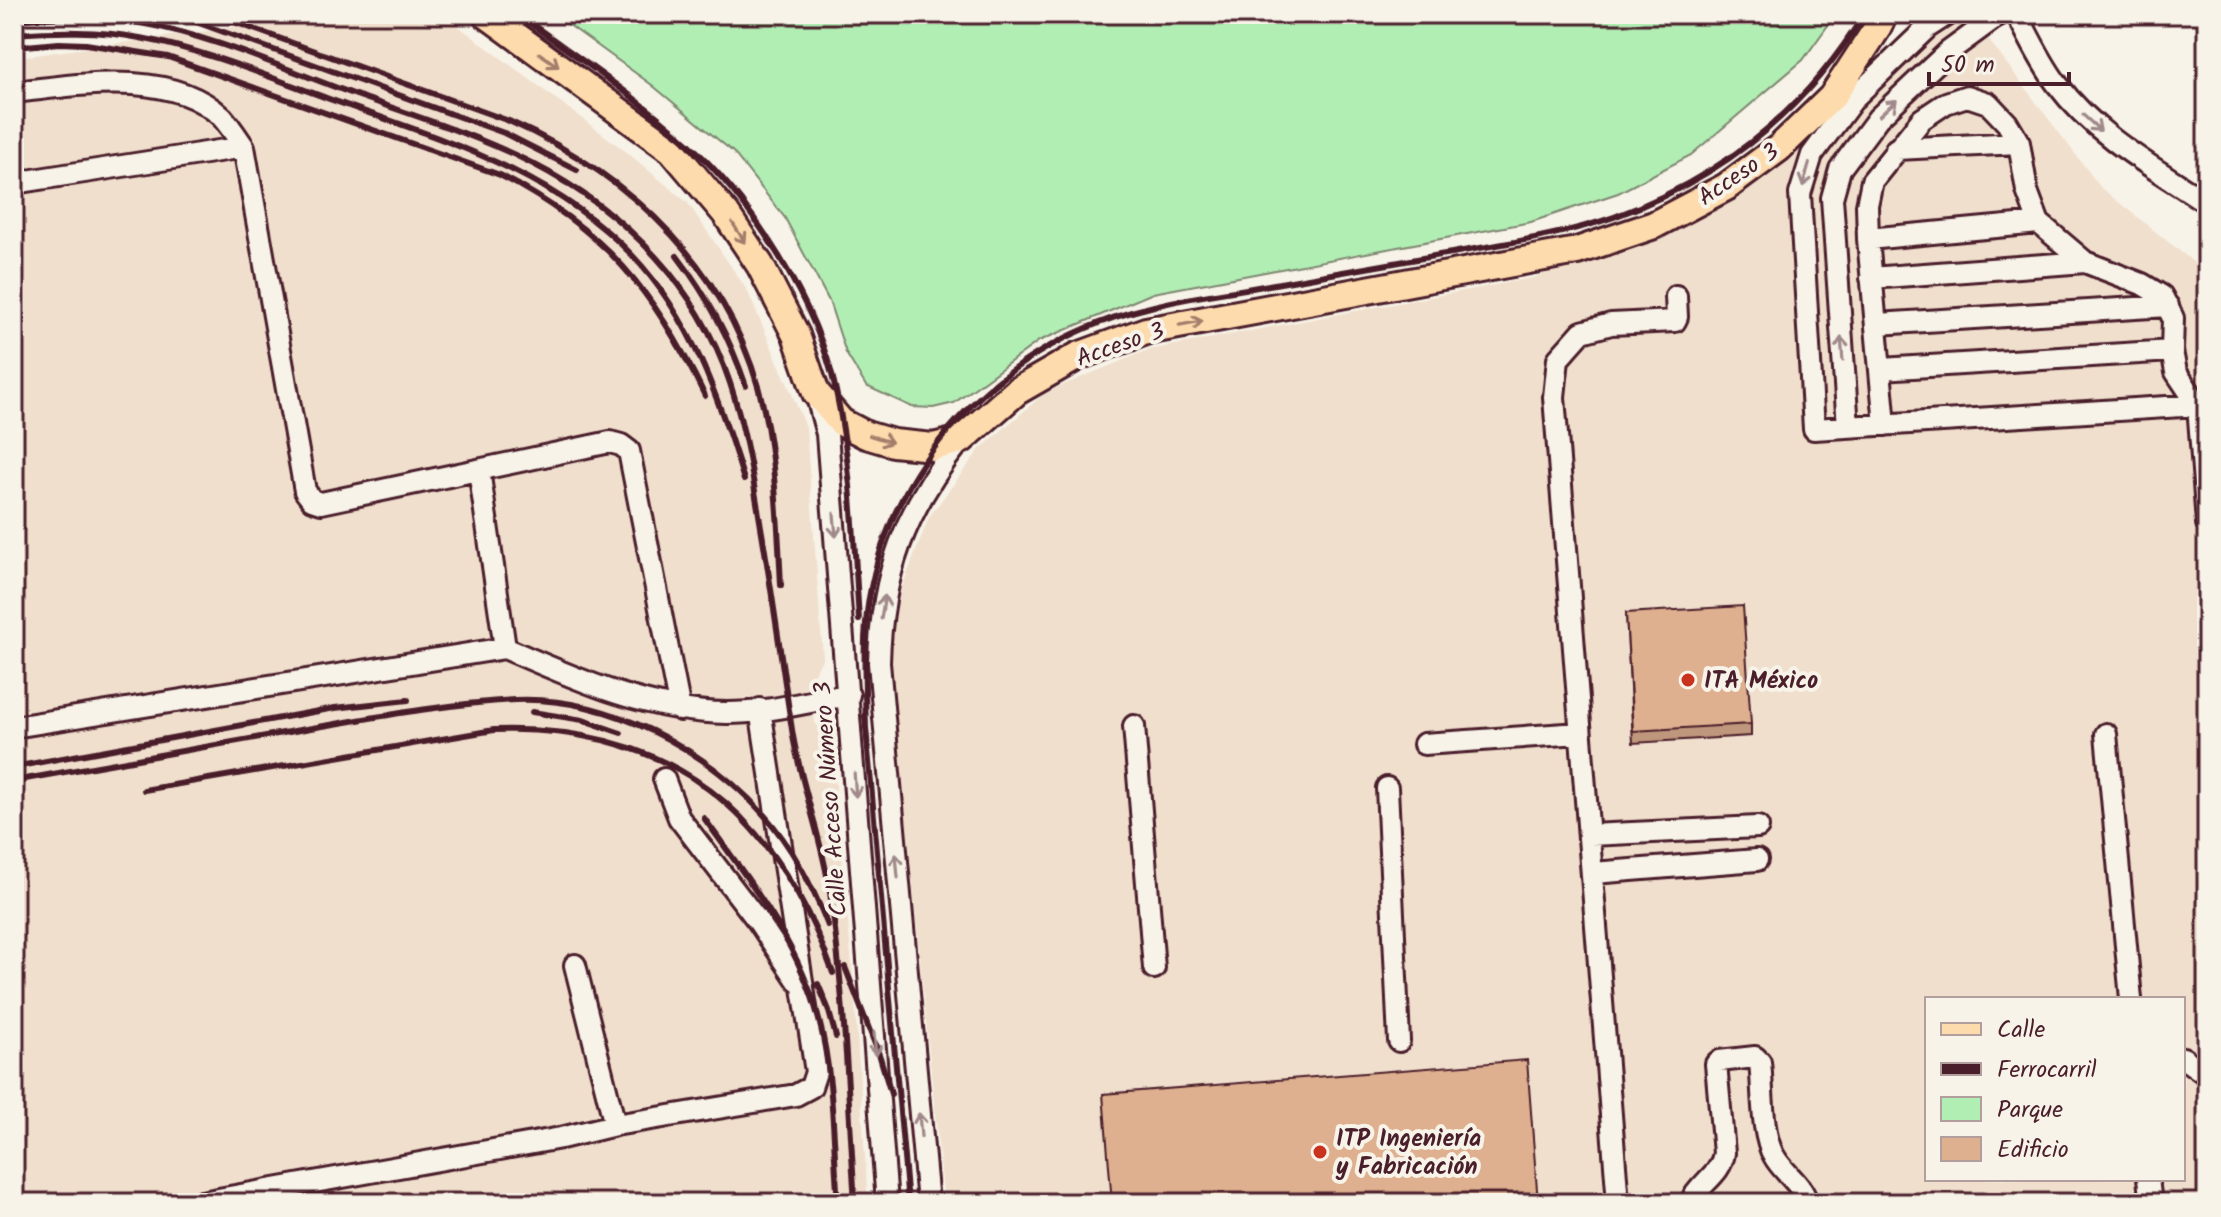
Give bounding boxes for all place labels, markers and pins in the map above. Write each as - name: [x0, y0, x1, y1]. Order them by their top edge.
- place label: ITA México: [1704, 662, 1818, 701]
- marker: ITA México: [1679, 671, 1697, 689]
- place label: ITP Ingeniería y Fabricación: [1335, 1120, 1481, 1187]
- marker: ITP Ingeniería y Fabricación: [1311, 1143, 1329, 1161]

